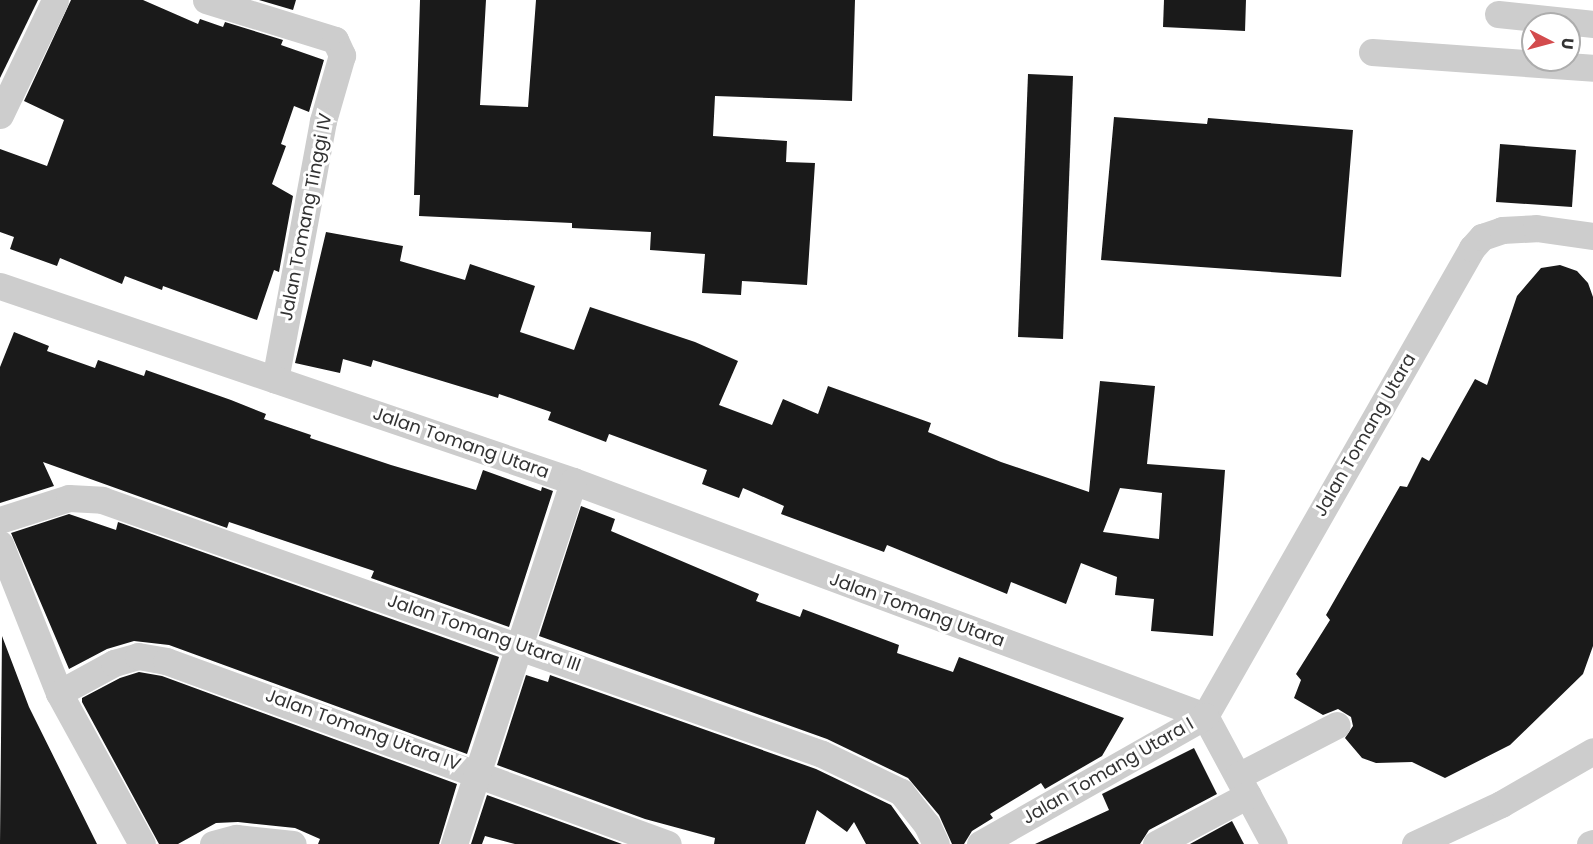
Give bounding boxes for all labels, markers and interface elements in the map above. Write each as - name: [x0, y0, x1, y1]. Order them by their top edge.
- north arrow: [1521, 12, 1581, 72]
- text: U: [1555, 37, 1579, 51]
- street label: Jalan Tomang Tinggi IV: [275, 111, 337, 323]
- street label: Jalan Tomang Utara: [1309, 350, 1421, 520]
- street label: Jalan Tomang Utara: [370, 403, 552, 483]
- street label: Jalan Tomang Utara: [826, 568, 1008, 652]
- street label: Jalan Tomang Utara III: [385, 590, 583, 676]
- street label: Jalan Tomang Utara IV: [262, 685, 464, 775]
- street label: Jalan Tomang Utara I: [1019, 713, 1197, 829]

